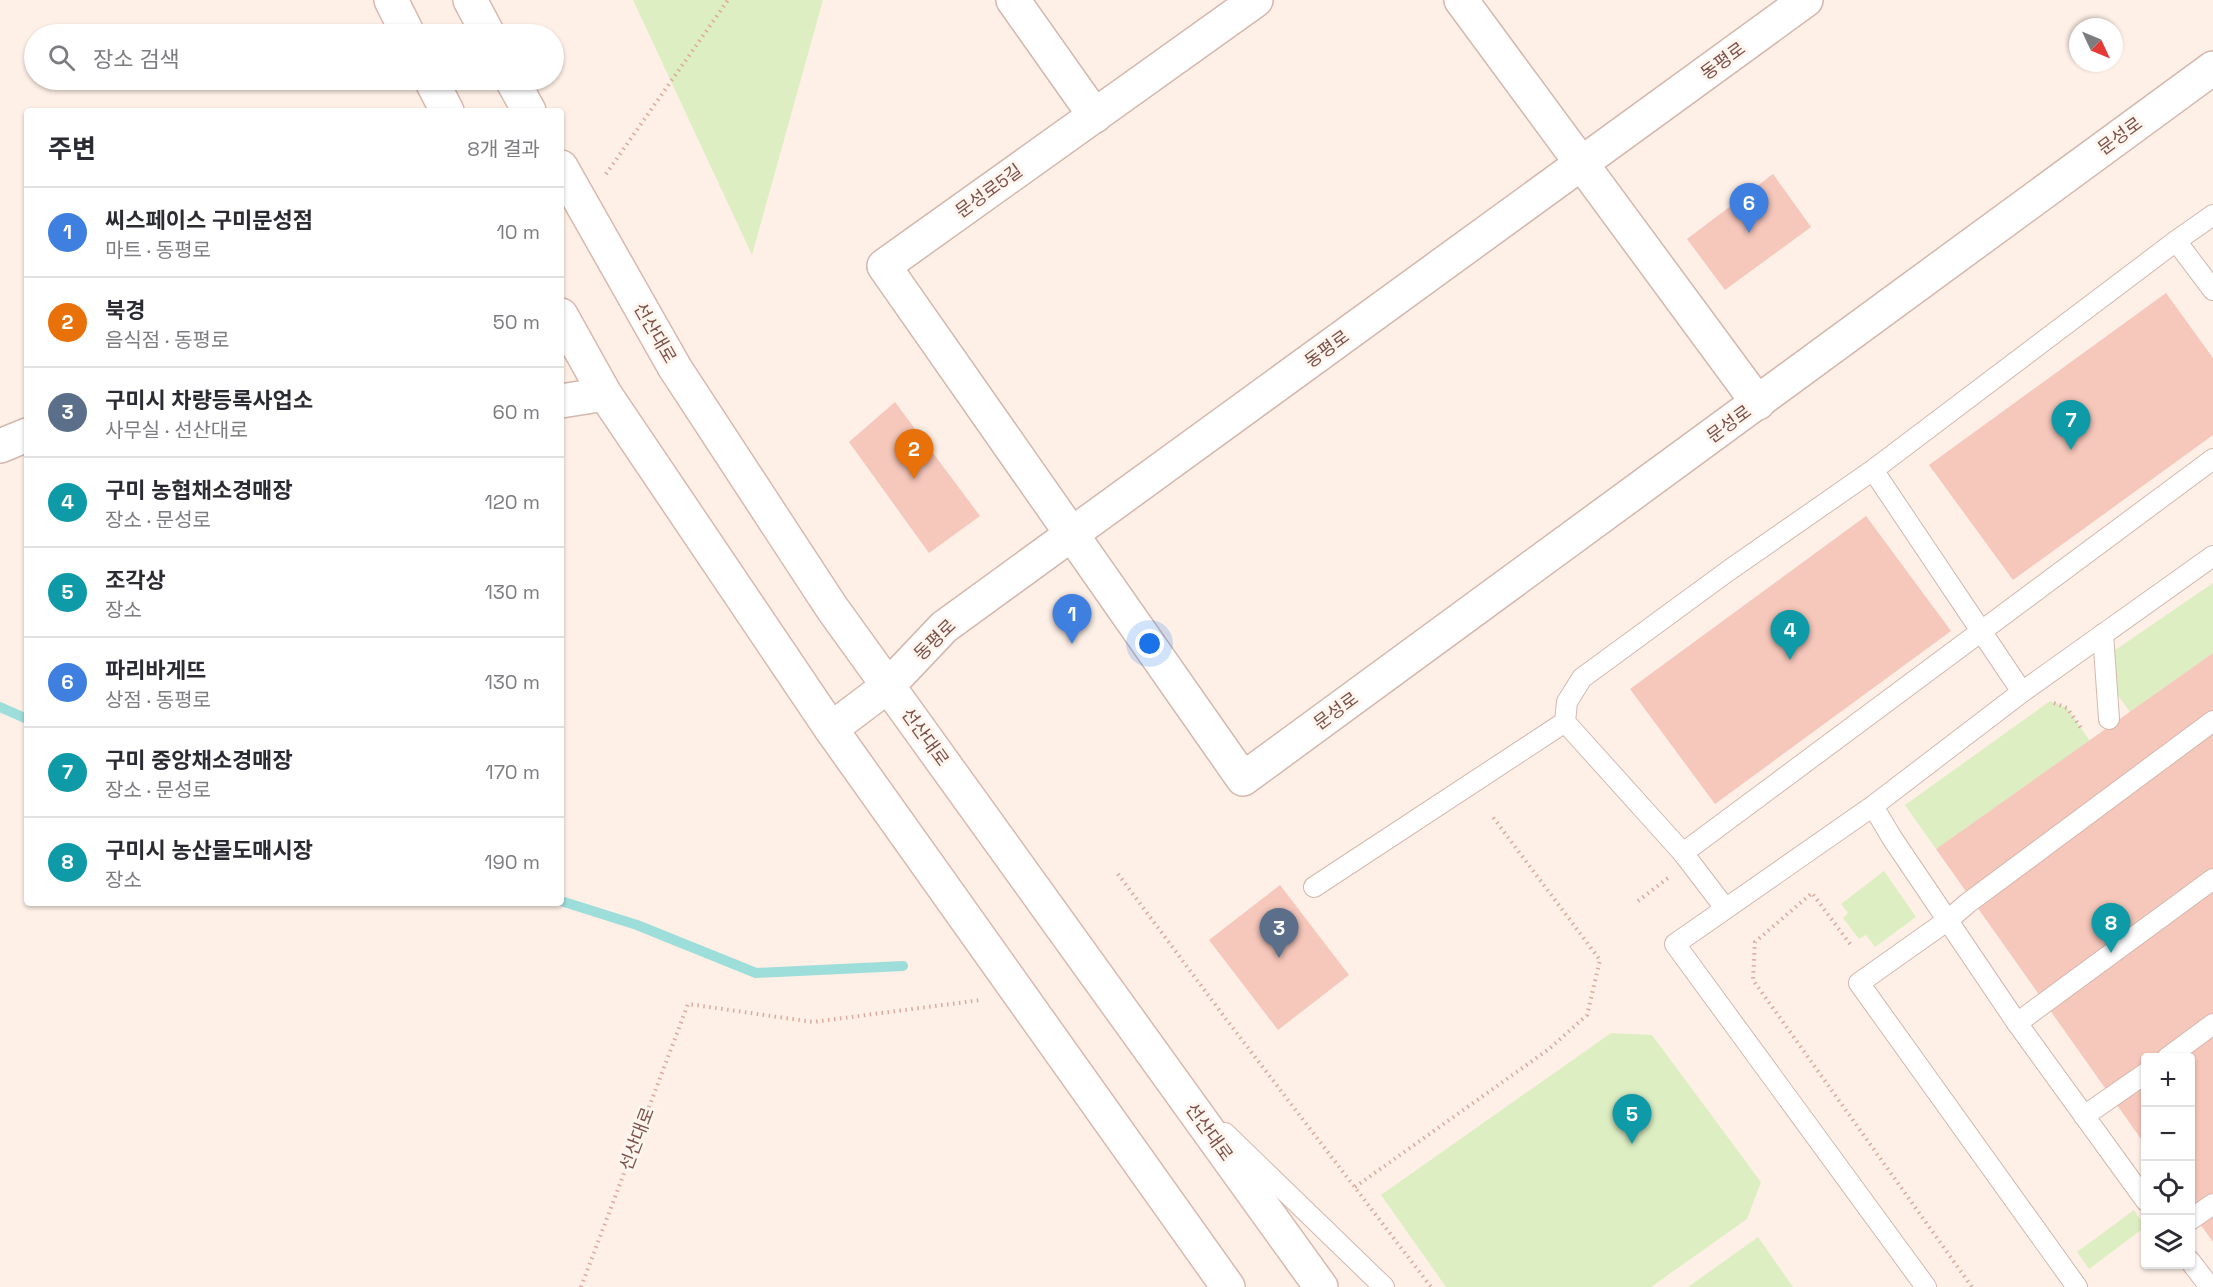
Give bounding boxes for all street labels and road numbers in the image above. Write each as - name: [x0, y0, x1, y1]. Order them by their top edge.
- street label: 동평로: [1696, 37, 1750, 85]
- street label: 문성로: [2093, 112, 2147, 160]
- street label: 문성로5길: [951, 159, 1027, 223]
- street label: 선산대로: [629, 298, 682, 367]
- street label: 동평로: [1300, 325, 1354, 373]
- street label: 문성로: [1702, 400, 1756, 448]
- street label: 동평로: [909, 614, 961, 665]
- street label: 문성로: [1309, 687, 1363, 735]
- street label: 선산대로: [897, 703, 954, 770]
- street label: 선산대로: [1181, 1098, 1238, 1165]
- street label: 선산대로: [614, 1104, 659, 1174]

